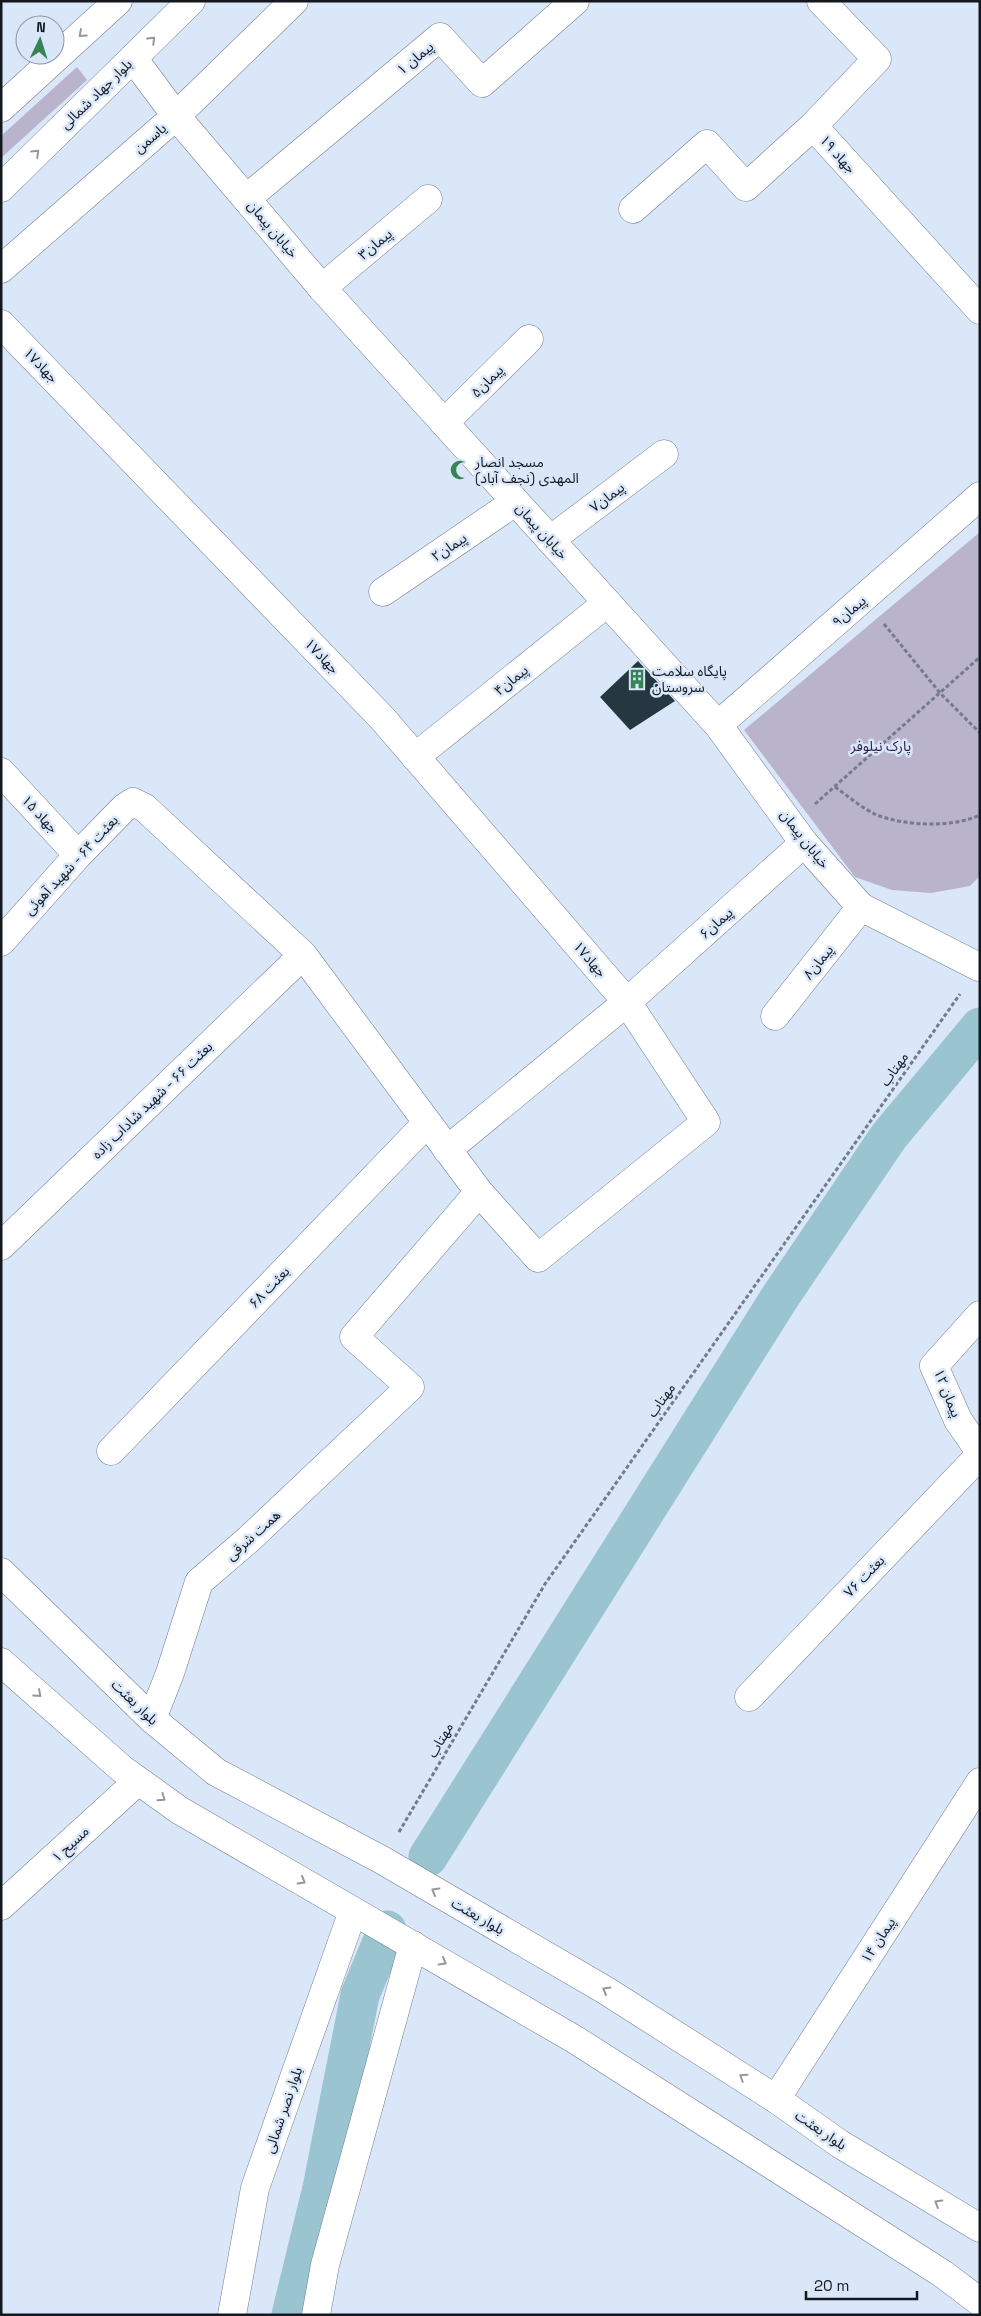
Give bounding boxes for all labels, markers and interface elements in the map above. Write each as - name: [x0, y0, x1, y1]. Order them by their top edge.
- north arrow: [15, 15, 65, 65]
- text: N: [36, 18, 46, 36]
- one-way arrow: [78, 28, 87, 37]
- one-way arrow: [146, 37, 155, 46]
- street label: پیمان ۱: [393, 37, 438, 79]
- street label: بلوار جهاد شمالی: [56, 55, 136, 133]
- street label: یاسمن: [130, 119, 170, 157]
- street label: جهاد ۱۹: [816, 131, 860, 177]
- one-way arrow: [30, 150, 39, 159]
- street label: خیابان پیمان: [243, 197, 302, 262]
- street label: پیمان۳: [354, 225, 397, 264]
- street label: جهاد۱۷: [20, 344, 62, 386]
- street label: پیمان۵: [467, 361, 508, 402]
- place label: مسجد انصار المهدی (نجف آباد): [474, 453, 579, 487]
- mosque icon: مسجد انصار المهدی (نجف آباد): [449, 459, 471, 481]
- street label: پیمان۷: [586, 478, 629, 517]
- street label: خیابان پیمان: [511, 499, 572, 564]
- street label: پیمان۲: [428, 529, 471, 566]
- street label: پیمان۹: [828, 591, 870, 631]
- street label: جهاد۱۷: [301, 635, 343, 677]
- street label: پیمان۴: [490, 661, 533, 700]
- place label: پایگاه سلامت سروستان: [652, 662, 727, 696]
- building icon: پایگاه سلامت سروستان: [626, 668, 648, 690]
- park label: پارک نیلوفر: [850, 737, 911, 756]
- street label: جهاد ۱۵: [18, 791, 62, 837]
- street label: خیابان پیمان: [776, 806, 834, 873]
- street label: بعثت ۶۴ - شهید آهوئی: [20, 811, 122, 919]
- street label: پیمان۶: [695, 903, 737, 944]
- street label: جهاد۱۷: [569, 937, 611, 981]
- street label: پیمان۸: [799, 941, 838, 984]
- street label: بعثت ۶۶ - شهید شاداب زاده: [88, 1037, 216, 1163]
- street label: مهتاب: [876, 1048, 912, 1090]
- street label: بعثت ۶۸: [245, 1262, 293, 1312]
- street label: پیمان ۱۲: [929, 1366, 966, 1420]
- street label: مهتاب: [643, 1379, 679, 1421]
- street label: همت شرقی: [222, 1506, 284, 1564]
- street label: بعثت ۷۶: [840, 1551, 888, 1601]
- street label: بلوار بعثت: [108, 1675, 162, 1729]
- one-way arrow: [32, 1688, 41, 1697]
- street label: مهتاب: [423, 1719, 457, 1761]
- one-way arrow: [157, 1792, 166, 1801]
- street label: مسیح ۱: [47, 1822, 94, 1867]
- one-way arrow: [296, 1875, 305, 1885]
- one-way arrow: [431, 1887, 440, 1897]
- street label: بلوار بعثت: [448, 1894, 508, 1938]
- street label: پیمان ۱۴: [857, 1914, 900, 1967]
- one-way arrow: [437, 1956, 446, 1966]
- one-way arrow: [602, 1987, 611, 1997]
- street label: بلوار نصر شمالی: [260, 2064, 306, 2155]
- one-way arrow: [739, 2074, 748, 2084]
- street label: بلوار بعثت: [792, 2106, 850, 2154]
- one-way arrow: [935, 2199, 944, 2209]
- scale bar: [806, 2268, 917, 2300]
- text: 20 m: [814, 2276, 849, 2295]

